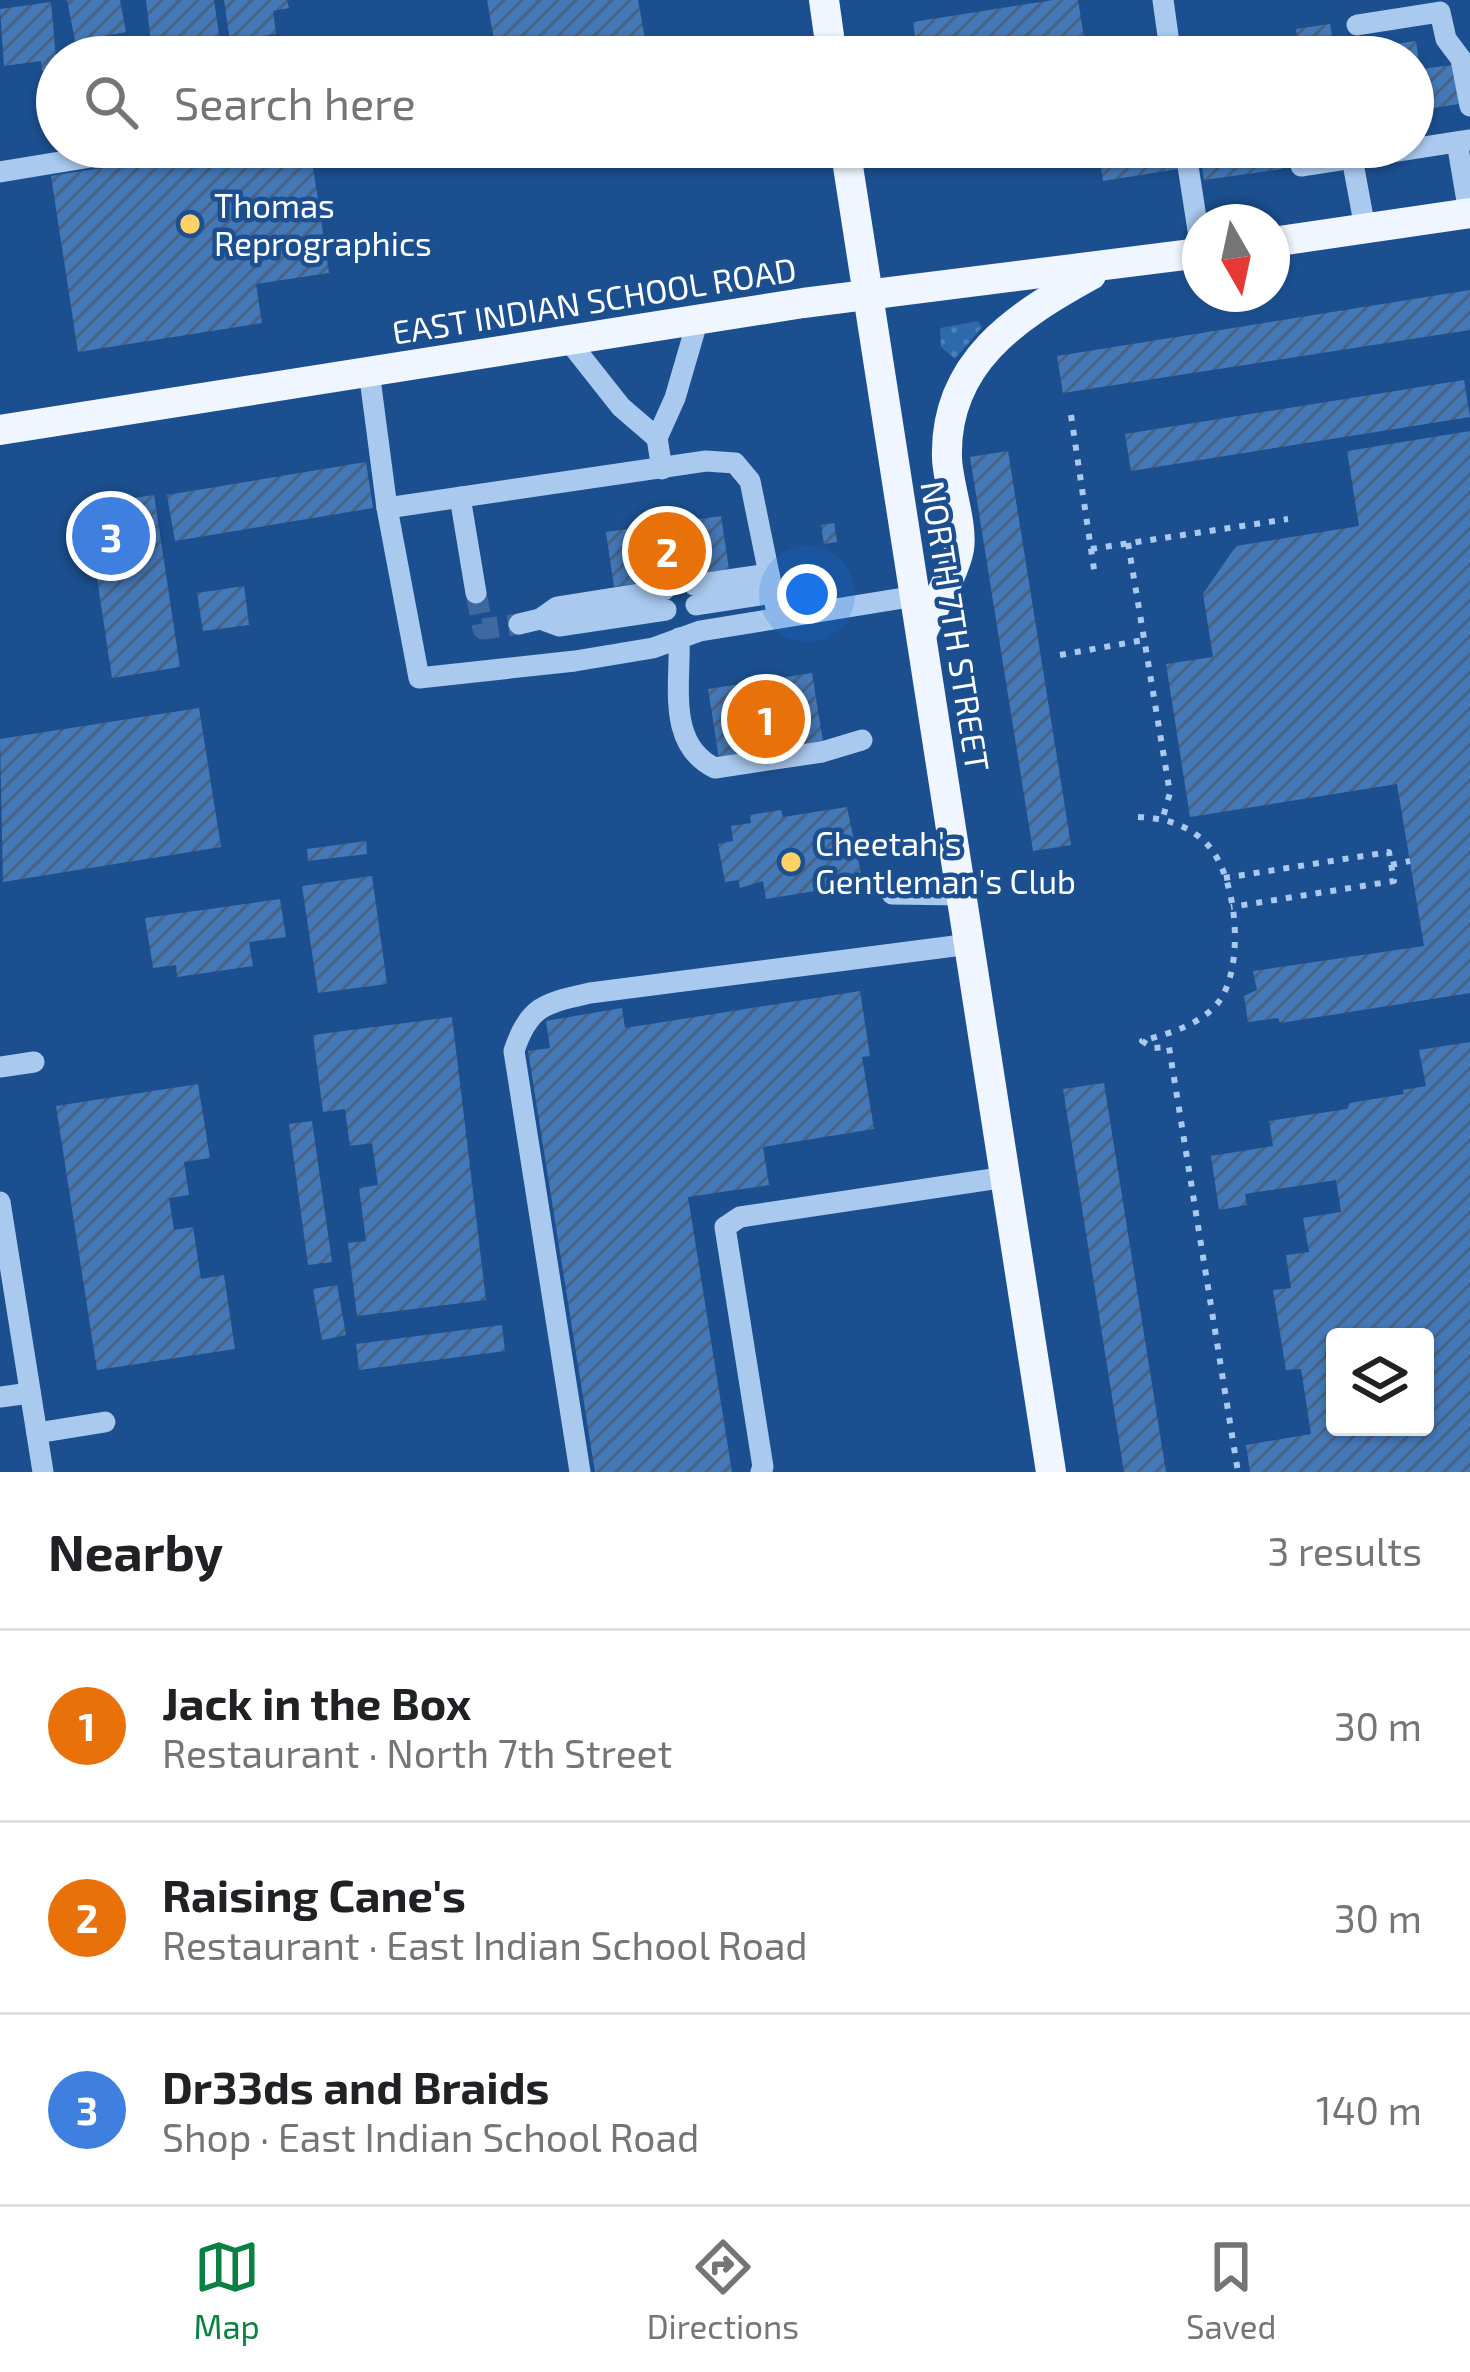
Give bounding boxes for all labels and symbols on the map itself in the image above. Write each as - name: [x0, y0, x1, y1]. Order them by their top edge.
- place label: Thomas Reprographics: [214, 185, 432, 263]
- north arrow: [1182, 204, 1290, 312]
- marker: Thomas Reprographics: [177, 211, 203, 237]
- street label: EAST INDIAN SCHOOL ROAD: [389, 248, 799, 352]
- street label: NORTH 7TH STREET: [913, 478, 999, 774]
- pin: 3: [72, 491, 150, 581]
- pin: 2: [628, 506, 706, 596]
- your location: [777, 564, 837, 624]
- pin: 1: [727, 674, 805, 764]
- place label: Cheetah's Gentleman's Club: [815, 823, 1076, 901]
- marker: Cheetah's Gentleman's Club: [778, 849, 804, 875]

